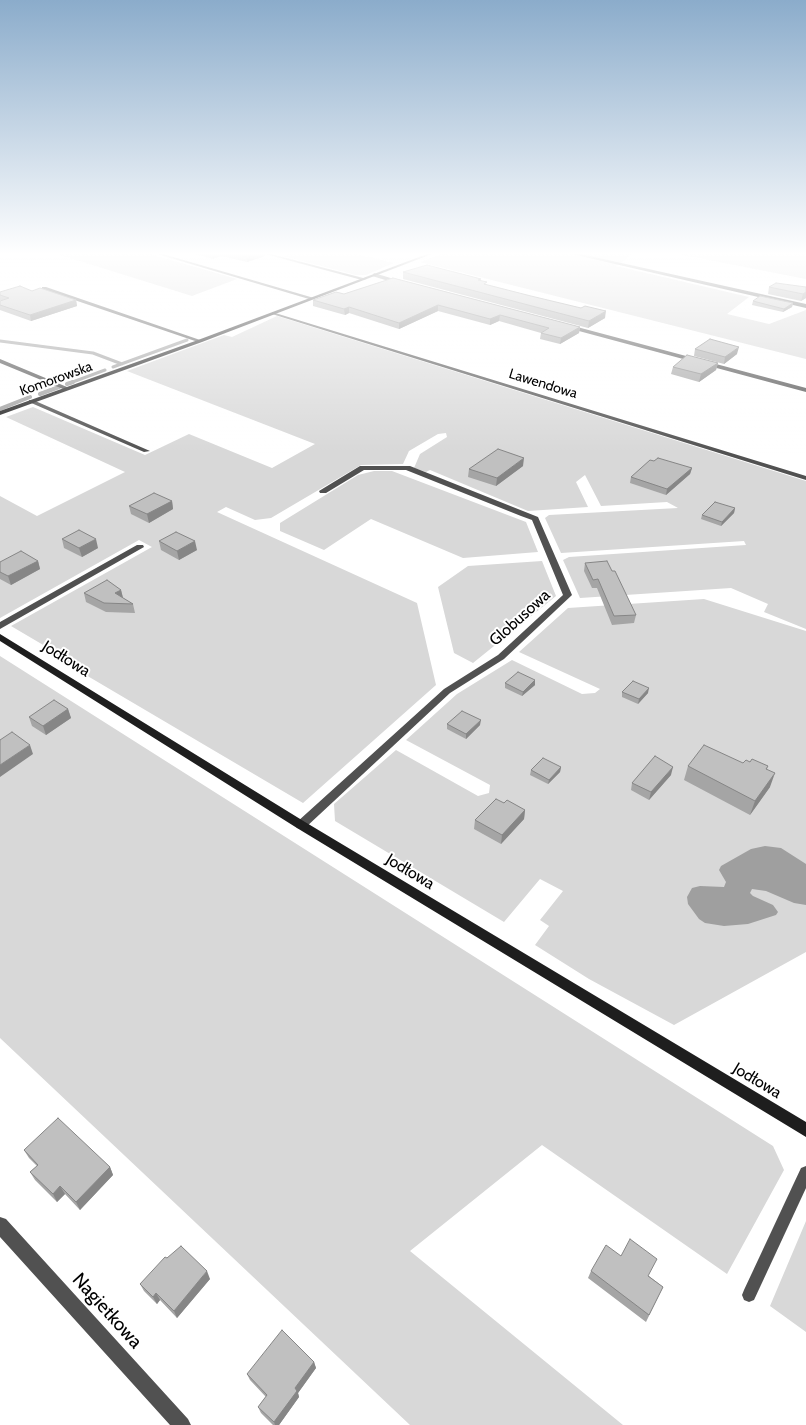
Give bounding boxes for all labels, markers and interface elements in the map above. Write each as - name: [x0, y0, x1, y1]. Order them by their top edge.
- street label: Komorowska: [17, 358, 95, 400]
- street label: Lawendowa: [507, 366, 579, 402]
- street label: Globusowa: [486, 586, 554, 650]
- street label: Jodłowa: [38, 637, 94, 681]
- street label: Jodłowa: [382, 850, 438, 894]
- street label: Jodłowa: [729, 1059, 785, 1103]
- street label: Nagietkowa: [67, 1269, 147, 1353]

